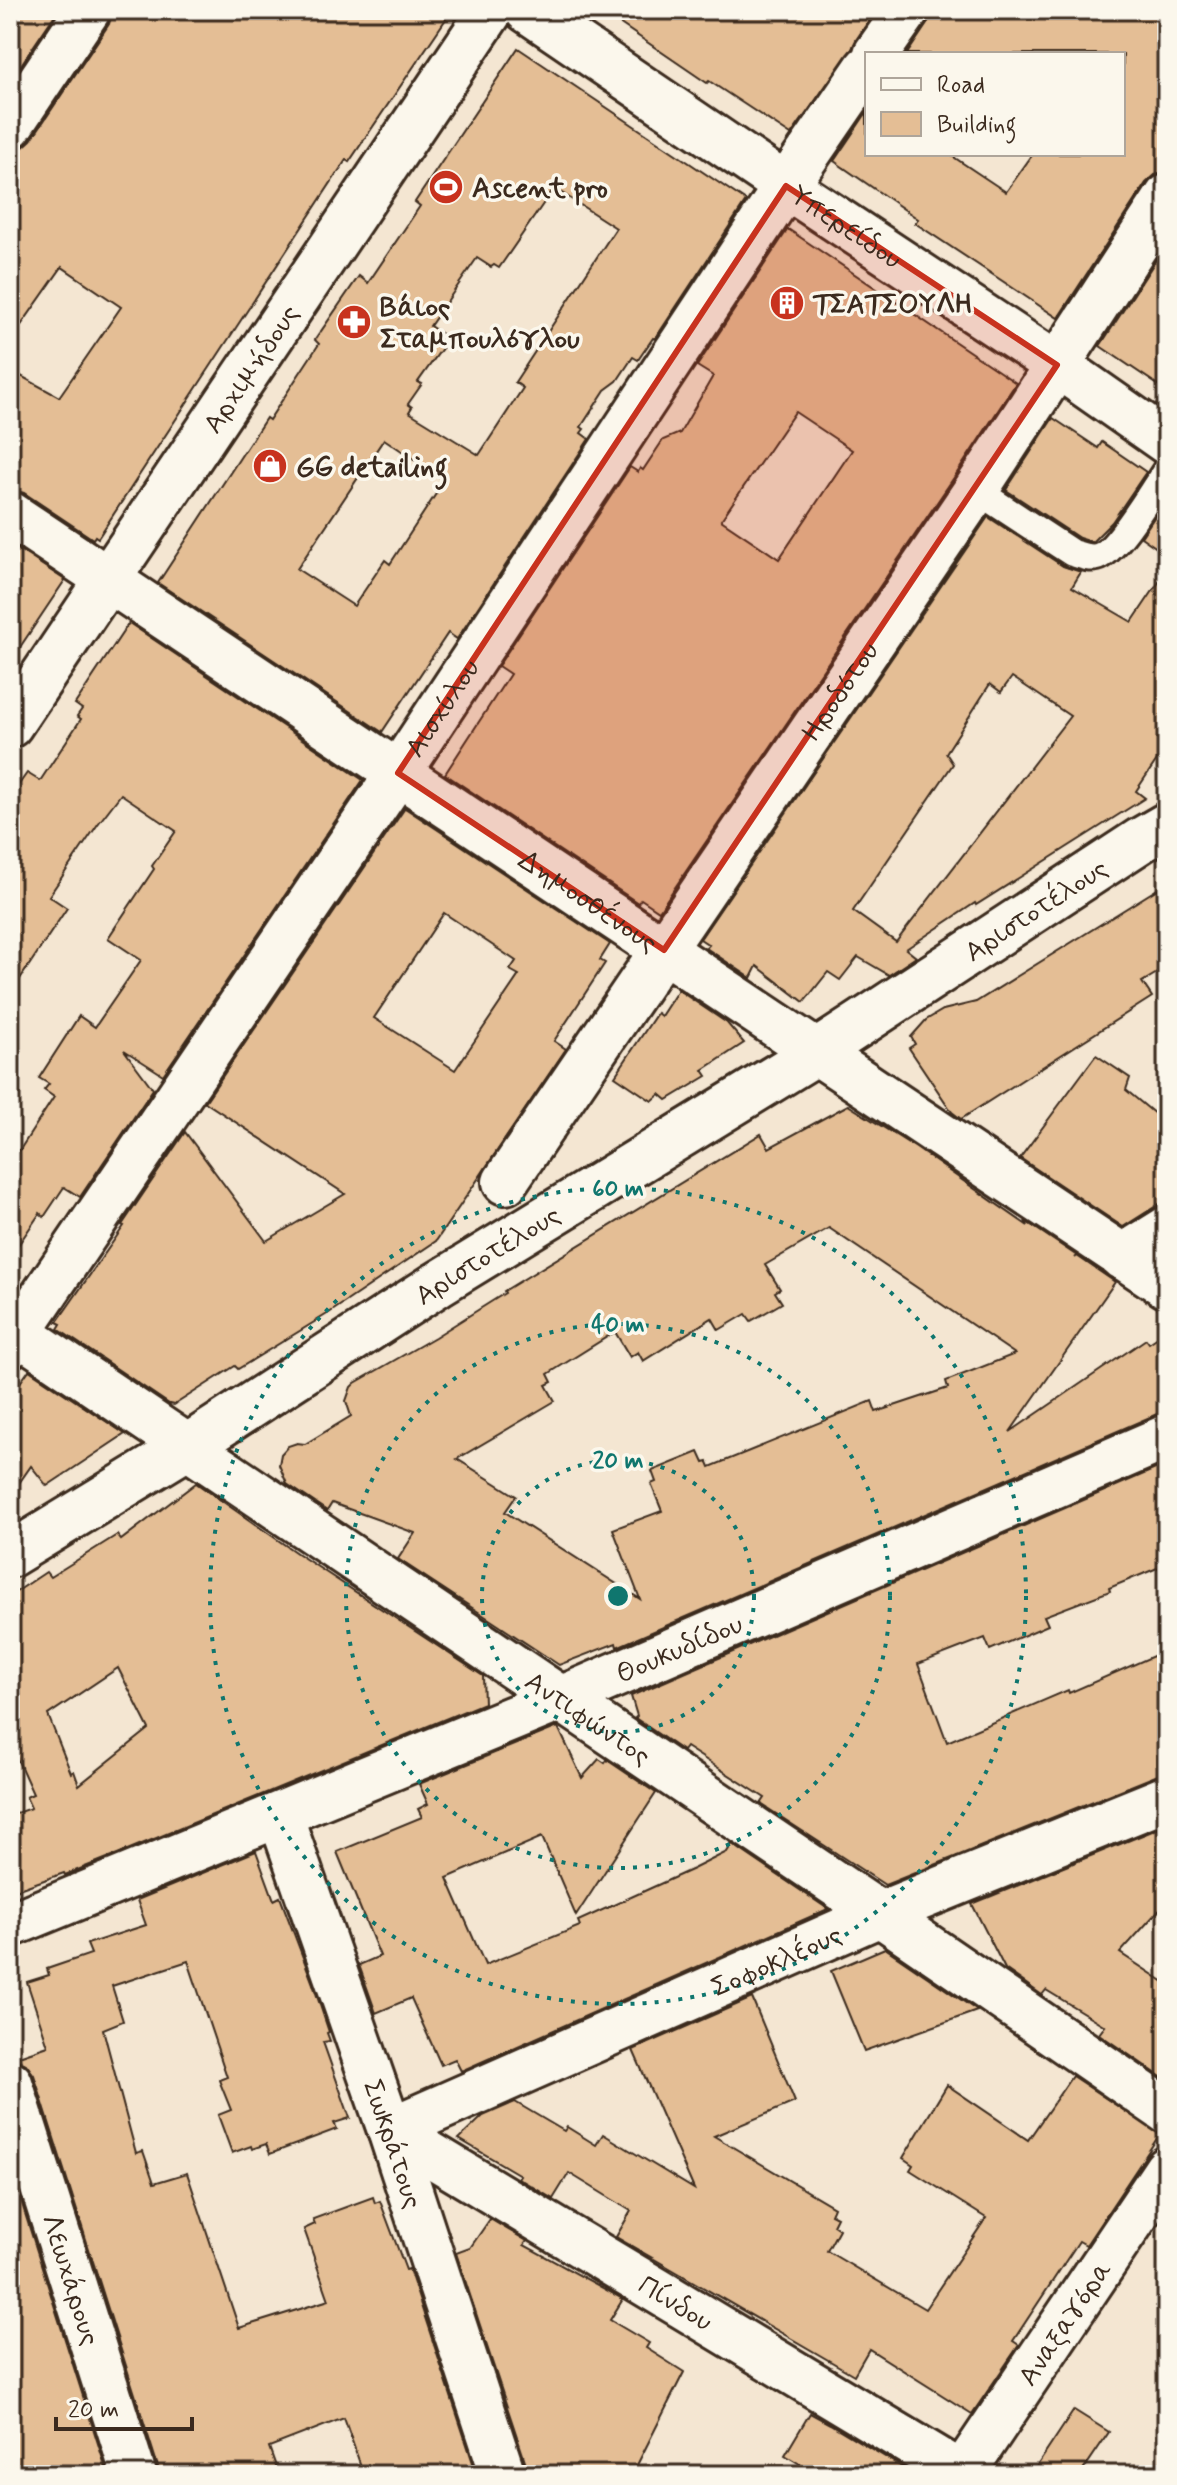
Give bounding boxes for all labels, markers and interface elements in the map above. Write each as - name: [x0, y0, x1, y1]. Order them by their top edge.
- legend: [865, 52, 1125, 156]
- text: Road: [937, 70, 985, 101]
- text: Building: [937, 110, 1017, 144]
- sports icon: Ascent pro: [427, 168, 465, 206]
- place label: Ascent pro: [472, 171, 608, 208]
- street label: Υπερείδου: [782, 178, 909, 279]
- building icon: ΤΣΑΤΣΟΥΛΗ: [768, 284, 806, 322]
- place label: ΤΣΑΤΣΟΥΛΗ: [812, 287, 973, 324]
- place label: Βάιος Σταμπουλόγλου: [380, 290, 580, 359]
- street label: Αρχιμήδους: [195, 298, 309, 441]
- pharmacy icon: Βάιος Σταμπουλόγλου: [335, 303, 373, 341]
- shop icon: GG detailing: [251, 447, 289, 485]
- place label: GG detailing: [296, 450, 447, 490]
- street label: Ηροδότου: [794, 635, 889, 750]
- street label: Αισχύλου: [398, 652, 489, 765]
- street label: Δημοσθένους: [511, 843, 664, 962]
- street label: Αριστοτέλους: [958, 851, 1116, 972]
- text: 60 m: [592, 1174, 644, 1205]
- street label: Αριστοτέλους: [409, 1198, 568, 1315]
- text: 40 m: [591, 1310, 645, 1341]
- text: 20 m: [592, 1446, 644, 1477]
- centre of rings: [604, 1582, 632, 1610]
- street label: Θουκυδίδου: [611, 1606, 749, 1694]
- street label: Αντιφώντος: [517, 1664, 657, 1775]
- street label: Σοφοκλέους: [706, 1917, 848, 2007]
- street label: Σωκράτους: [353, 2075, 431, 2214]
- street label: Λεωχάρους: [32, 2210, 108, 2351]
- street label: Αναξαγόρα: [1010, 2254, 1121, 2394]
- street label: Πίνδου: [631, 2268, 719, 2341]
- scale bar: [56, 2381, 192, 2431]
- text: 20 m: [68, 2395, 119, 2426]

